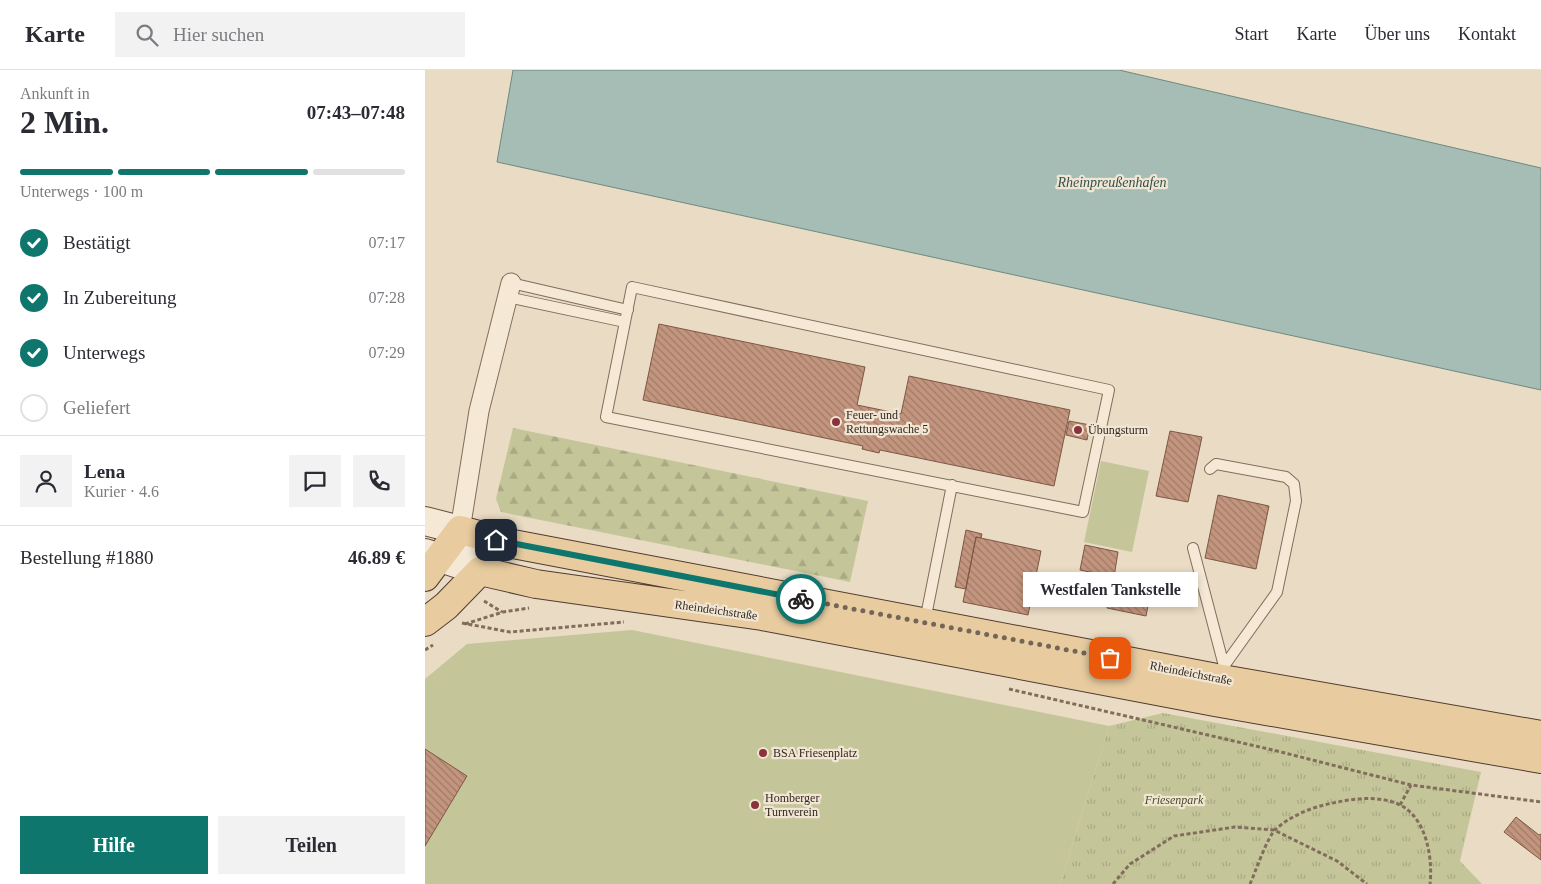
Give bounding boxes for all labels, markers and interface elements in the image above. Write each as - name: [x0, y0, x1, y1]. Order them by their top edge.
- search box: [115, 12, 465, 57]
- text: Karte: [25, 21, 85, 47]
- icon: search: [133, 21, 161, 49]
- text: Hier suchen: [173, 24, 264, 45]
- text: Start: [1235, 24, 1269, 44]
- text: Karte: [1297, 24, 1337, 44]
- text: Über uns: [1365, 24, 1430, 44]
- text: Kontakt: [1458, 24, 1516, 44]
- text: Ankunft in: [20, 85, 90, 102]
- text: 07:43–07:48: [307, 102, 405, 123]
- text: 2 Min.: [20, 104, 109, 140]
- water label: Rheinpreußenhafen: [1056, 175, 1167, 190]
- text: Unterwegs · 100 m: [20, 183, 143, 200]
- icon: check: [20, 229, 48, 257]
- text: Bestätigt: [63, 232, 131, 253]
- text: 07:17: [369, 234, 405, 251]
- icon: check: [20, 284, 48, 312]
- text: In Zubereitung: [63, 287, 176, 308]
- text: 07:28: [369, 289, 405, 306]
- icon: check: [20, 339, 48, 367]
- text: Unterwegs: [63, 342, 145, 363]
- text: 07:29: [369, 344, 405, 361]
- text: Geliefert: [63, 397, 131, 418]
- place label: Feuer- und Rettungswache 5: [846, 408, 928, 436]
- marker: Feuer- und Rettungswache 5: [830, 416, 842, 428]
- place label: Übungsturm: [1088, 423, 1149, 437]
- marker: Übungsturm: [1072, 424, 1084, 436]
- button: person: [20, 455, 72, 507]
- button: chat: [289, 455, 341, 507]
- button: phone: [353, 455, 405, 507]
- text: Lena: [84, 461, 125, 482]
- text: Kurier · 4.6: [84, 483, 159, 500]
- pin: [475, 519, 517, 561]
- icon: home: [482, 526, 510, 554]
- text: Bestellung #1880: [20, 547, 154, 568]
- text: 46.89 €: [348, 547, 405, 568]
- callout: Westfalen Tankstelle: [1023, 573, 1197, 608]
- courier: [776, 574, 826, 624]
- text: Westfalen Tankstelle: [1040, 581, 1181, 598]
- icon: bike: [787, 585, 815, 613]
- street label: Rheindeichstraße: [674, 597, 758, 623]
- pin: [1089, 637, 1131, 679]
- icon: bag: [1096, 644, 1124, 672]
- street label: Rheindeichstraße: [1149, 658, 1233, 688]
- place label: BSA Friesenplatz: [773, 746, 857, 760]
- marker: BSA Friesenplatz: [757, 747, 769, 759]
- place label: Homberger Turnverein: [765, 791, 819, 819]
- park label: Friesenpark: [1144, 793, 1204, 807]
- marker: Homberger Turnverein: [749, 799, 761, 811]
- button: Hilfe: [20, 816, 208, 874]
- button: Teilen: [218, 816, 405, 874]

